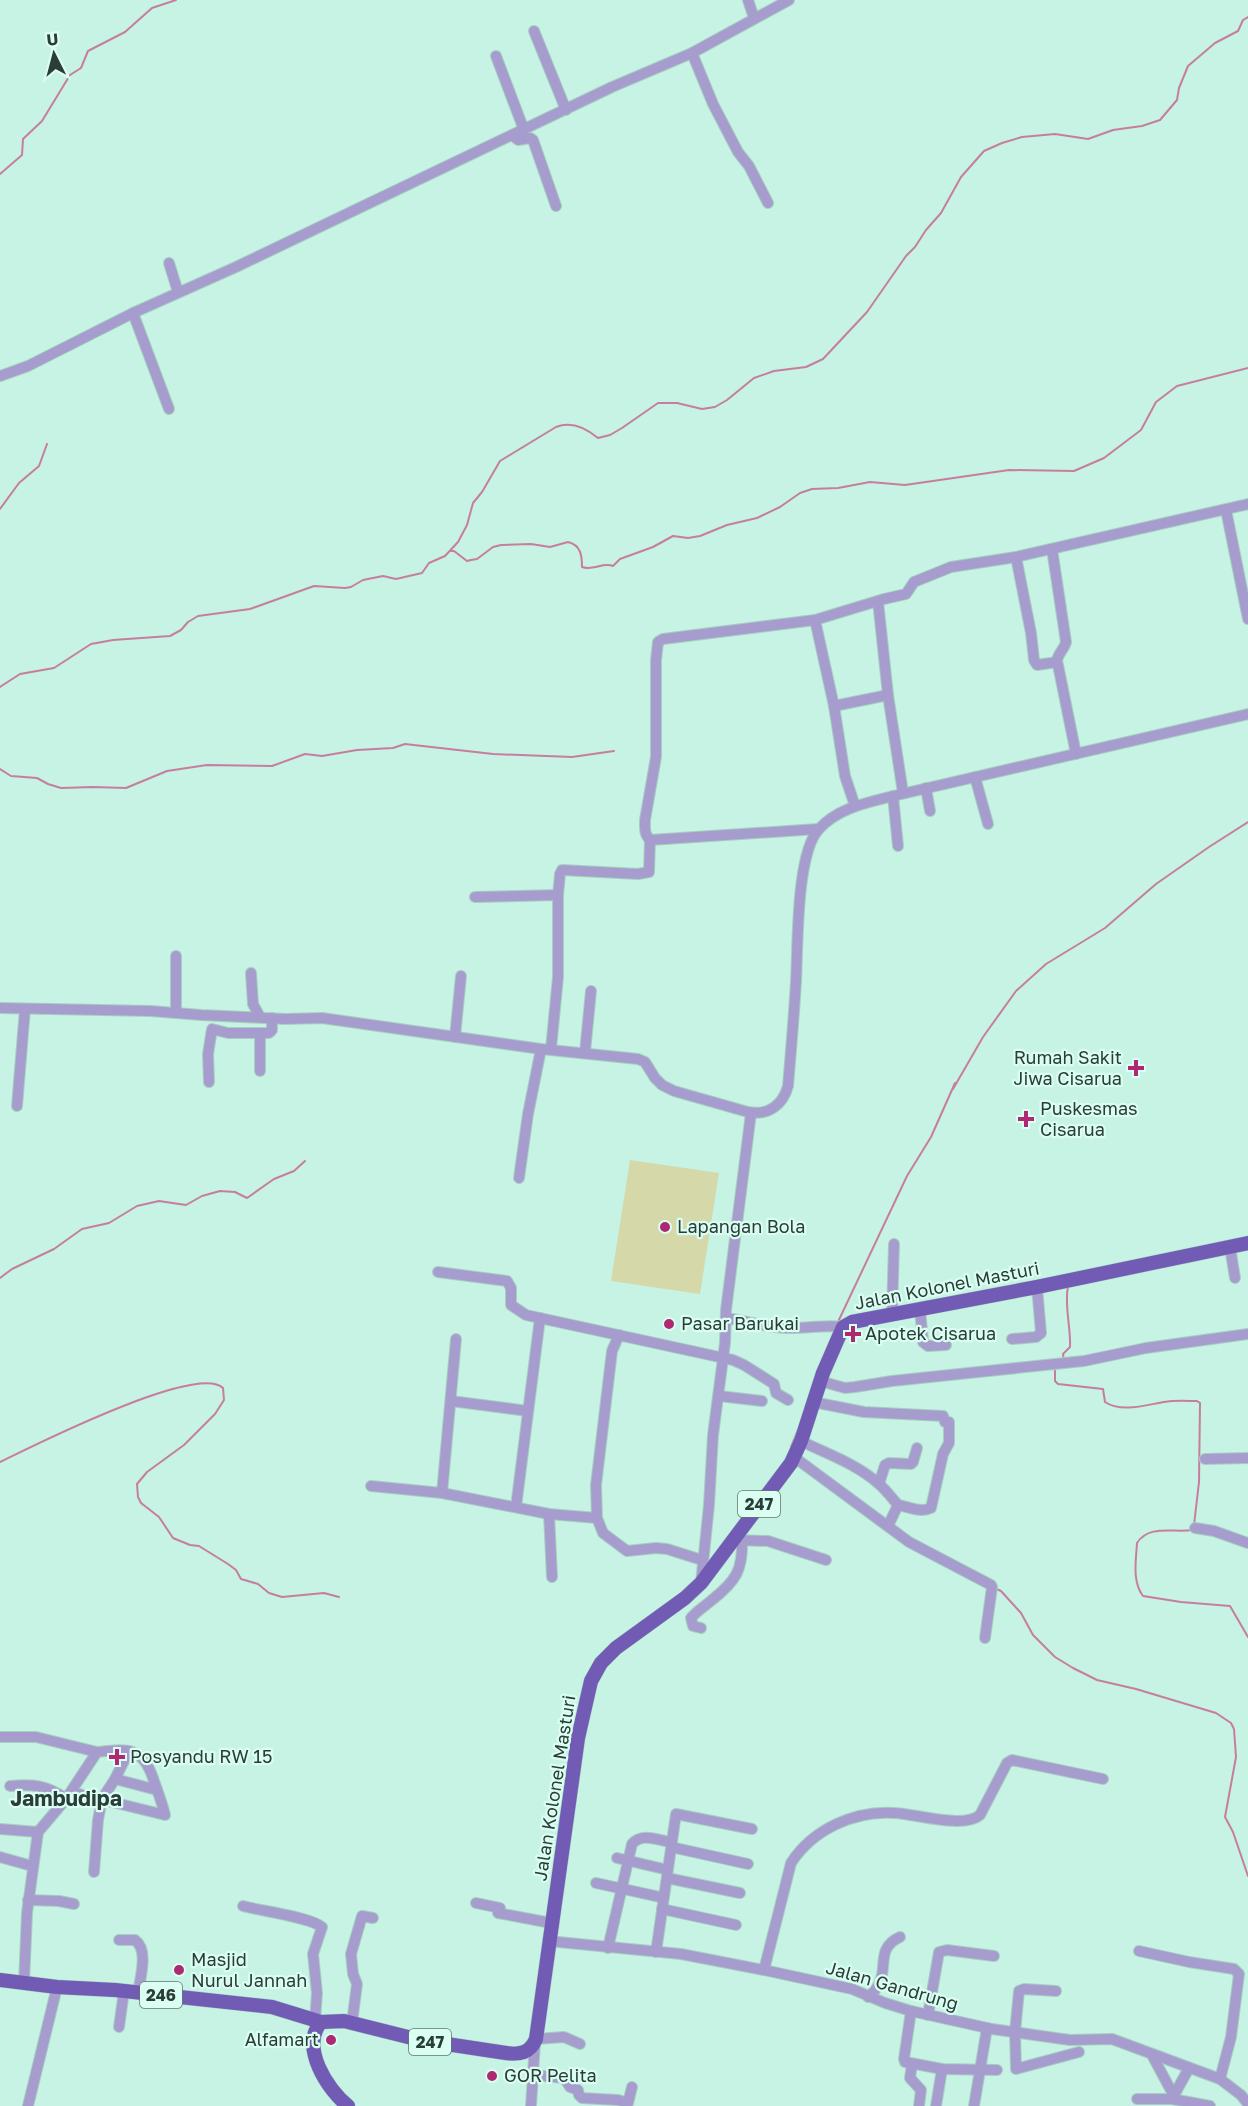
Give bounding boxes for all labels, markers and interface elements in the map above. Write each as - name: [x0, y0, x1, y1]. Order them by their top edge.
- north arrow: [24, 24, 84, 84]
- text: U: [46, 29, 59, 50]
- place label: Rumah Sakit Jiwa Cisarua: [1013, 1046, 1122, 1089]
- marker: Rumah Sakit Jiwa Cisarua: [1127, 1059, 1145, 1077]
- place label: Puskesmas Cisarua: [1040, 1097, 1138, 1140]
- marker: Puskesmas Cisarua: [1017, 1110, 1035, 1128]
- place label: Lapangan Bola: [677, 1215, 806, 1237]
- marker: Lapangan Bola: [658, 1220, 672, 1234]
- street label: Jalan Kolonel Masturi: [853, 1256, 1041, 1314]
- place label: Pasar Barukai: [681, 1312, 799, 1334]
- marker: Pasar Barukai: [662, 1317, 676, 1331]
- place label: Apotek Cisarua: [865, 1322, 996, 1344]
- marker: Apotek Cisarua: [846, 1327, 860, 1341]
- road number: 247: [738, 1491, 780, 1517]
- street label: Jalan Kolonel Masturi: [528, 1693, 580, 1882]
- place label: Posyandu RW 15: [130, 1745, 272, 1767]
- marker: Posyandu RW 15: [108, 1748, 126, 1766]
- district label: Jambudipa: [10, 1785, 122, 1811]
- place label: Masjid Nurul Jannah: [191, 1948, 307, 1991]
- street label: Jalan Gandrung: [824, 1956, 961, 2014]
- marker: Masjid Nurul Jannah: [172, 1963, 186, 1977]
- road number: 246: [140, 1982, 182, 2008]
- place label: Alfamart: [245, 2028, 319, 2050]
- road number: 247: [409, 2029, 451, 2055]
- marker: Alfamart: [324, 2033, 338, 2047]
- place label: GOR Pelita: [504, 2064, 597, 2086]
- marker: GOR Pelita: [485, 2069, 499, 2083]

